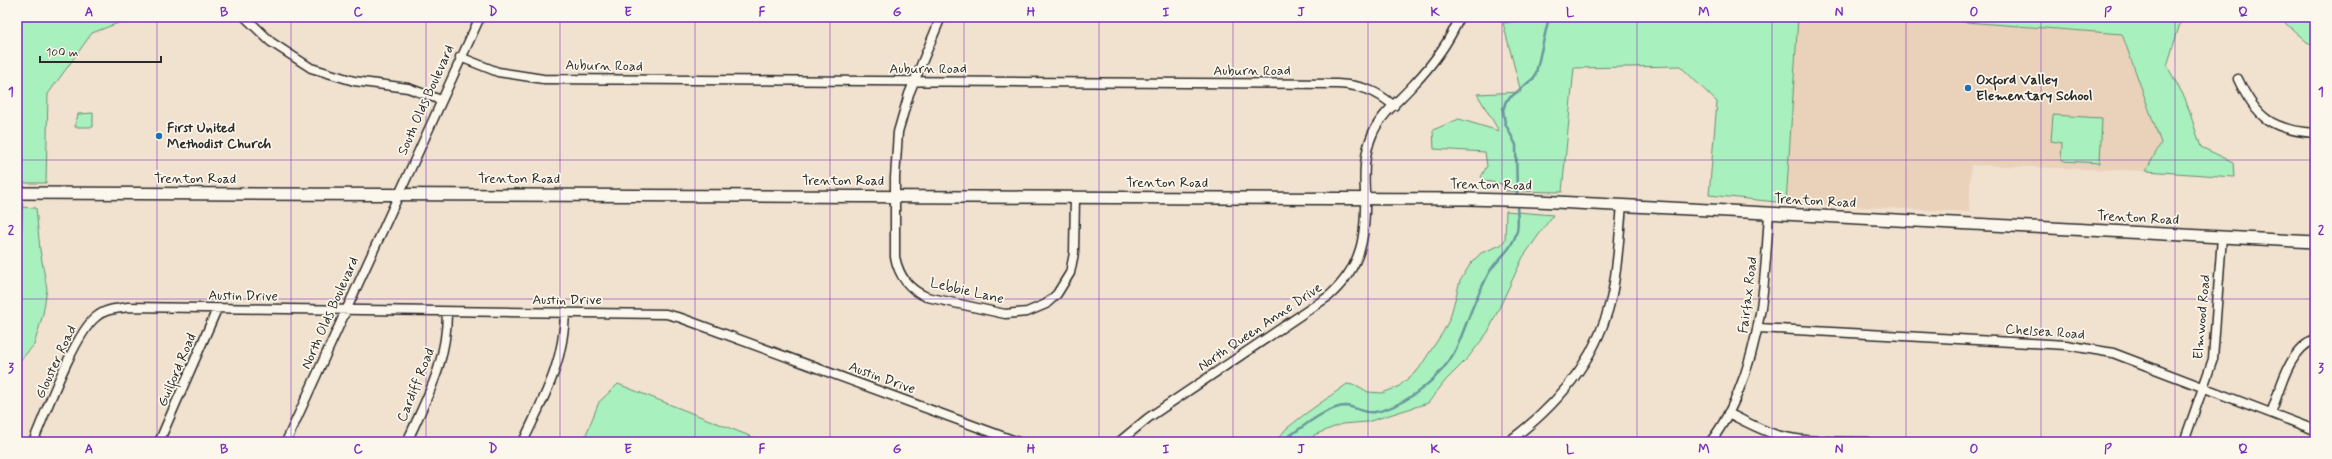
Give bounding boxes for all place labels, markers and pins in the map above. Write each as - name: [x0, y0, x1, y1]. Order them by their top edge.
- place label: Oxford Valley Elementary School: [1976, 71, 2092, 105]
- marker: Oxford Valley Elementary School: [1963, 83, 1973, 93]
- place label: First United Methodist Church: [167, 119, 272, 153]
- marker: First United Methodist Church: [154, 131, 164, 141]

